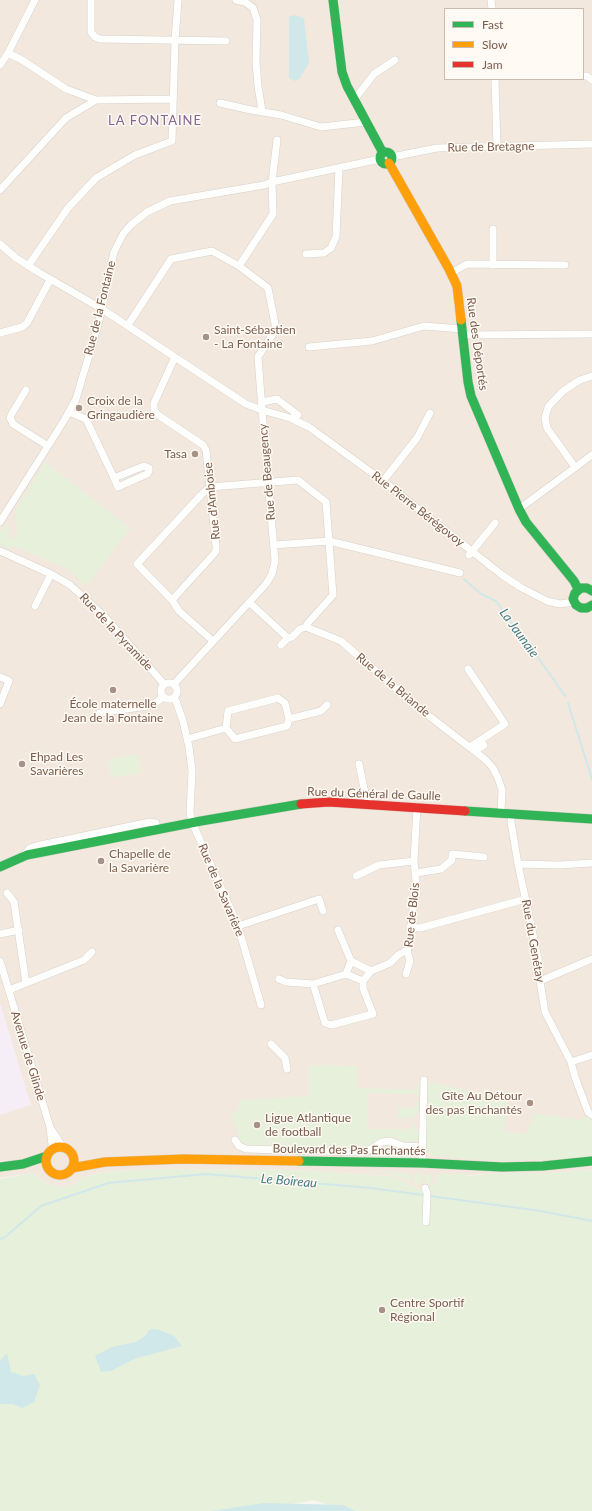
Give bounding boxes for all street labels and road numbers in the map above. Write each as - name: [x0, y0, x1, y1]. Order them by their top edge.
- street label: Rue de Bretagne: [447, 139, 535, 155]
- street label: Rue de la Fontaine: [81, 259, 119, 357]
- street label: Rue des Déportés: [463, 297, 491, 391]
- street label: Rue de Beaugency: [256, 423, 278, 521]
- street label: Rue d'Amboise: [201, 462, 223, 540]
- street label: Rue Pierre Bérégovoy: [369, 468, 467, 550]
- street label: Rue de la Pyramide: [76, 590, 156, 674]
- street label: Rue de la Briande: [353, 650, 433, 720]
- street label: Rue du Général de Gaulle: [307, 784, 441, 804]
- street label: Rue de la Savarière: [195, 841, 247, 939]
- street label: Rue de Blois: [401, 882, 423, 948]
- street label: Rue du Genétay: [519, 898, 547, 984]
- street label: Avenue de Glinde: [8, 1009, 48, 1103]
- street label: Boulevard des Pas Enchantés: [272, 1141, 426, 1159]

